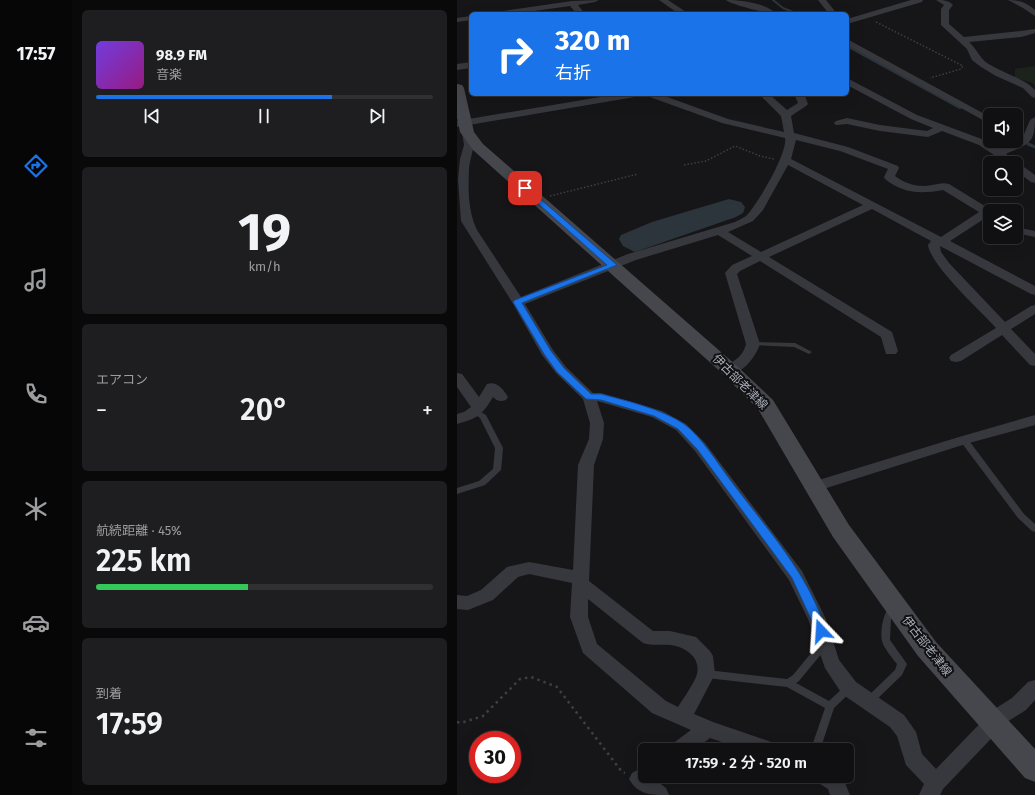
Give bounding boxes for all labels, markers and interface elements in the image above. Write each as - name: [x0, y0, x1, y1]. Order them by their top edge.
- text: 320 m: [555, 24, 630, 57]
- icon: right: [489, 28, 541, 80]
- text: 17:57: [17, 43, 55, 65]
- text: 98.9 FM: [156, 46, 207, 64]
- text: 右折: [555, 62, 591, 84]
- text: 音楽: [156, 67, 182, 82]
- icon: previous: [141, 105, 163, 127]
- icon: pause: [253, 105, 275, 127]
- icon: next: [366, 105, 388, 127]
- map controls: [983, 108, 1023, 244]
- button: sound: [983, 108, 1023, 148]
- icon: directions: [22, 152, 50, 180]
- button: search: [983, 156, 1023, 196]
- pin: [508, 171, 542, 205]
- icon: arrive: [514, 177, 536, 199]
- text: 19: [238, 201, 291, 264]
- button: layers: [983, 204, 1023, 244]
- text: km/h: [248, 259, 281, 274]
- icon: music: [22, 266, 50, 294]
- street label: 伊古部老津線: [710, 352, 770, 412]
- text: エアコン: [96, 372, 148, 387]
- icon: phone: [22, 380, 50, 408]
- text: 20°: [240, 392, 289, 428]
- text: −: [96, 397, 107, 424]
- text: +: [422, 397, 433, 424]
- icon: climate: [22, 495, 50, 523]
- text: 航続距離 · 45%: [96, 523, 182, 538]
- text: 225 km: [96, 543, 192, 579]
- icon: car: [22, 609, 50, 637]
- position arrow: [800, 610, 842, 652]
- street label: 伊古部老津線: [899, 613, 955, 679]
- text: 到着: [96, 686, 122, 701]
- text: 17:59: [96, 706, 163, 742]
- icon: filters: [22, 724, 50, 752]
- speed limit sign: 30: [469, 731, 521, 783]
- text: 17:59 · 2 分 · 520 m: [685, 754, 807, 772]

